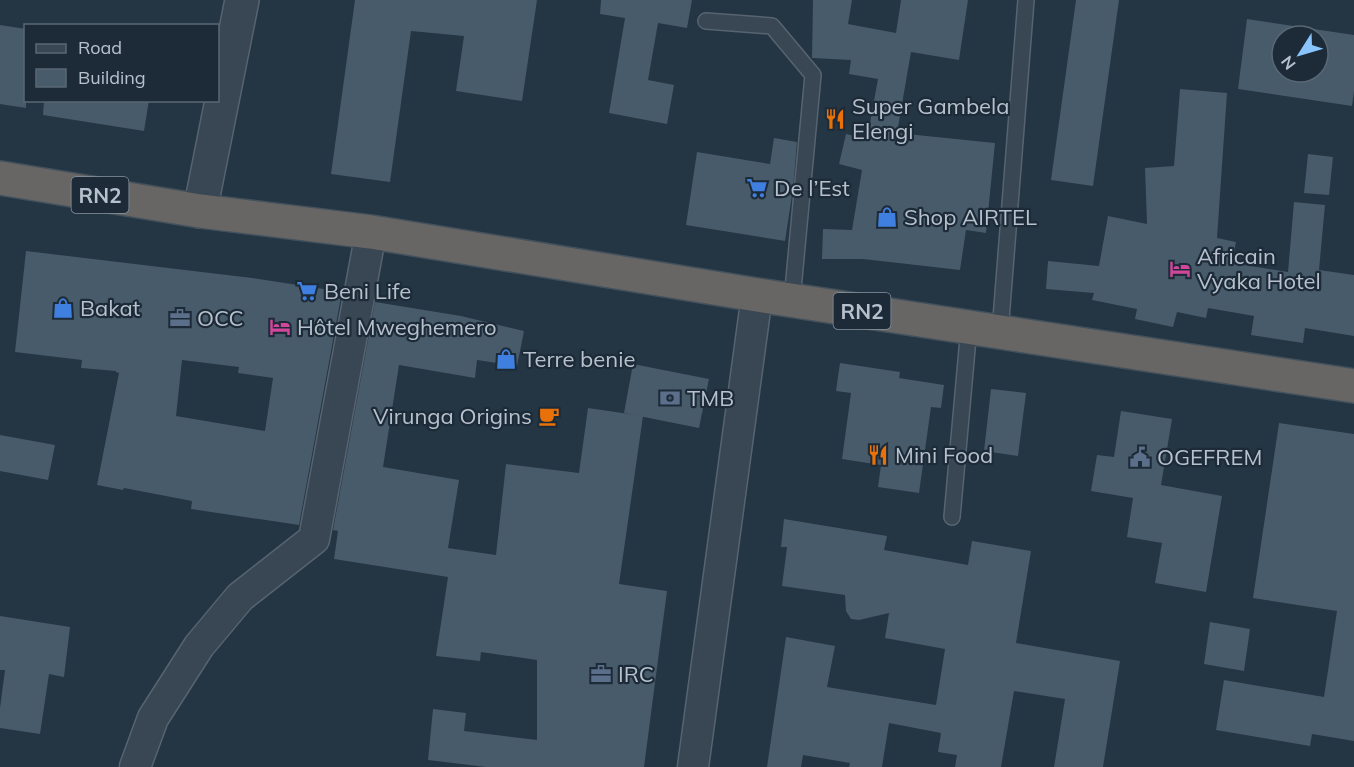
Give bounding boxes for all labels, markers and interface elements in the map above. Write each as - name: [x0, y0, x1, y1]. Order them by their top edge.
- legend: [24, 24, 219, 102]
- north arrow: [1270, 24, 1330, 84]
- text: Road: [78, 36, 122, 59]
- text: N: [1276, 52, 1300, 74]
- text: Building: [78, 66, 146, 89]
- place label: Super Gambela Elengi: [852, 92, 1010, 145]
- restaurant icon: Super Gambela Elengi: [823, 107, 847, 131]
- place label: De l’Est: [774, 174, 850, 202]
- supermarket icon: De l’Est: [745, 176, 769, 200]
- road number: RN2: [72, 177, 128, 213]
- place label: Shop AIRTEL: [904, 203, 1037, 231]
- shop icon: Shop AIRTEL: [875, 205, 899, 229]
- place label: Africain Vyaka Hotel: [1197, 242, 1321, 295]
- hotel icon: Africain Vyaka Hotel: [1168, 257, 1192, 281]
- place label: Beni Life: [324, 277, 411, 305]
- supermarket icon: Beni Life: [295, 279, 319, 303]
- road number: RN2: [834, 293, 890, 329]
- place label: Bakat: [80, 294, 141, 322]
- shop icon: Bakat: [51, 296, 75, 320]
- place label: OCC: [197, 304, 244, 332]
- office icon: OCC: [168, 306, 192, 330]
- place label: Hôtel Mweghemero: [297, 313, 496, 341]
- hotel icon: Hôtel Mweghemero: [268, 315, 292, 339]
- place label: Terre benie: [523, 345, 635, 373]
- shop icon: Terre benie: [494, 347, 518, 371]
- place label: TMB: [687, 384, 734, 412]
- bank icon: TMB: [658, 386, 682, 410]
- place label: Virunga Origins: [373, 402, 532, 430]
- cafe icon: Virunga Origins: [537, 404, 561, 428]
- place label: Mini Food: [895, 441, 993, 469]
- restaurant icon: Mini Food: [866, 443, 890, 467]
- place label: OGEFREM: [1157, 443, 1262, 471]
- public building icon: OGEFREM: [1128, 445, 1152, 469]
- place label: IRC: [618, 660, 654, 688]
- office icon: IRC: [589, 662, 613, 686]

